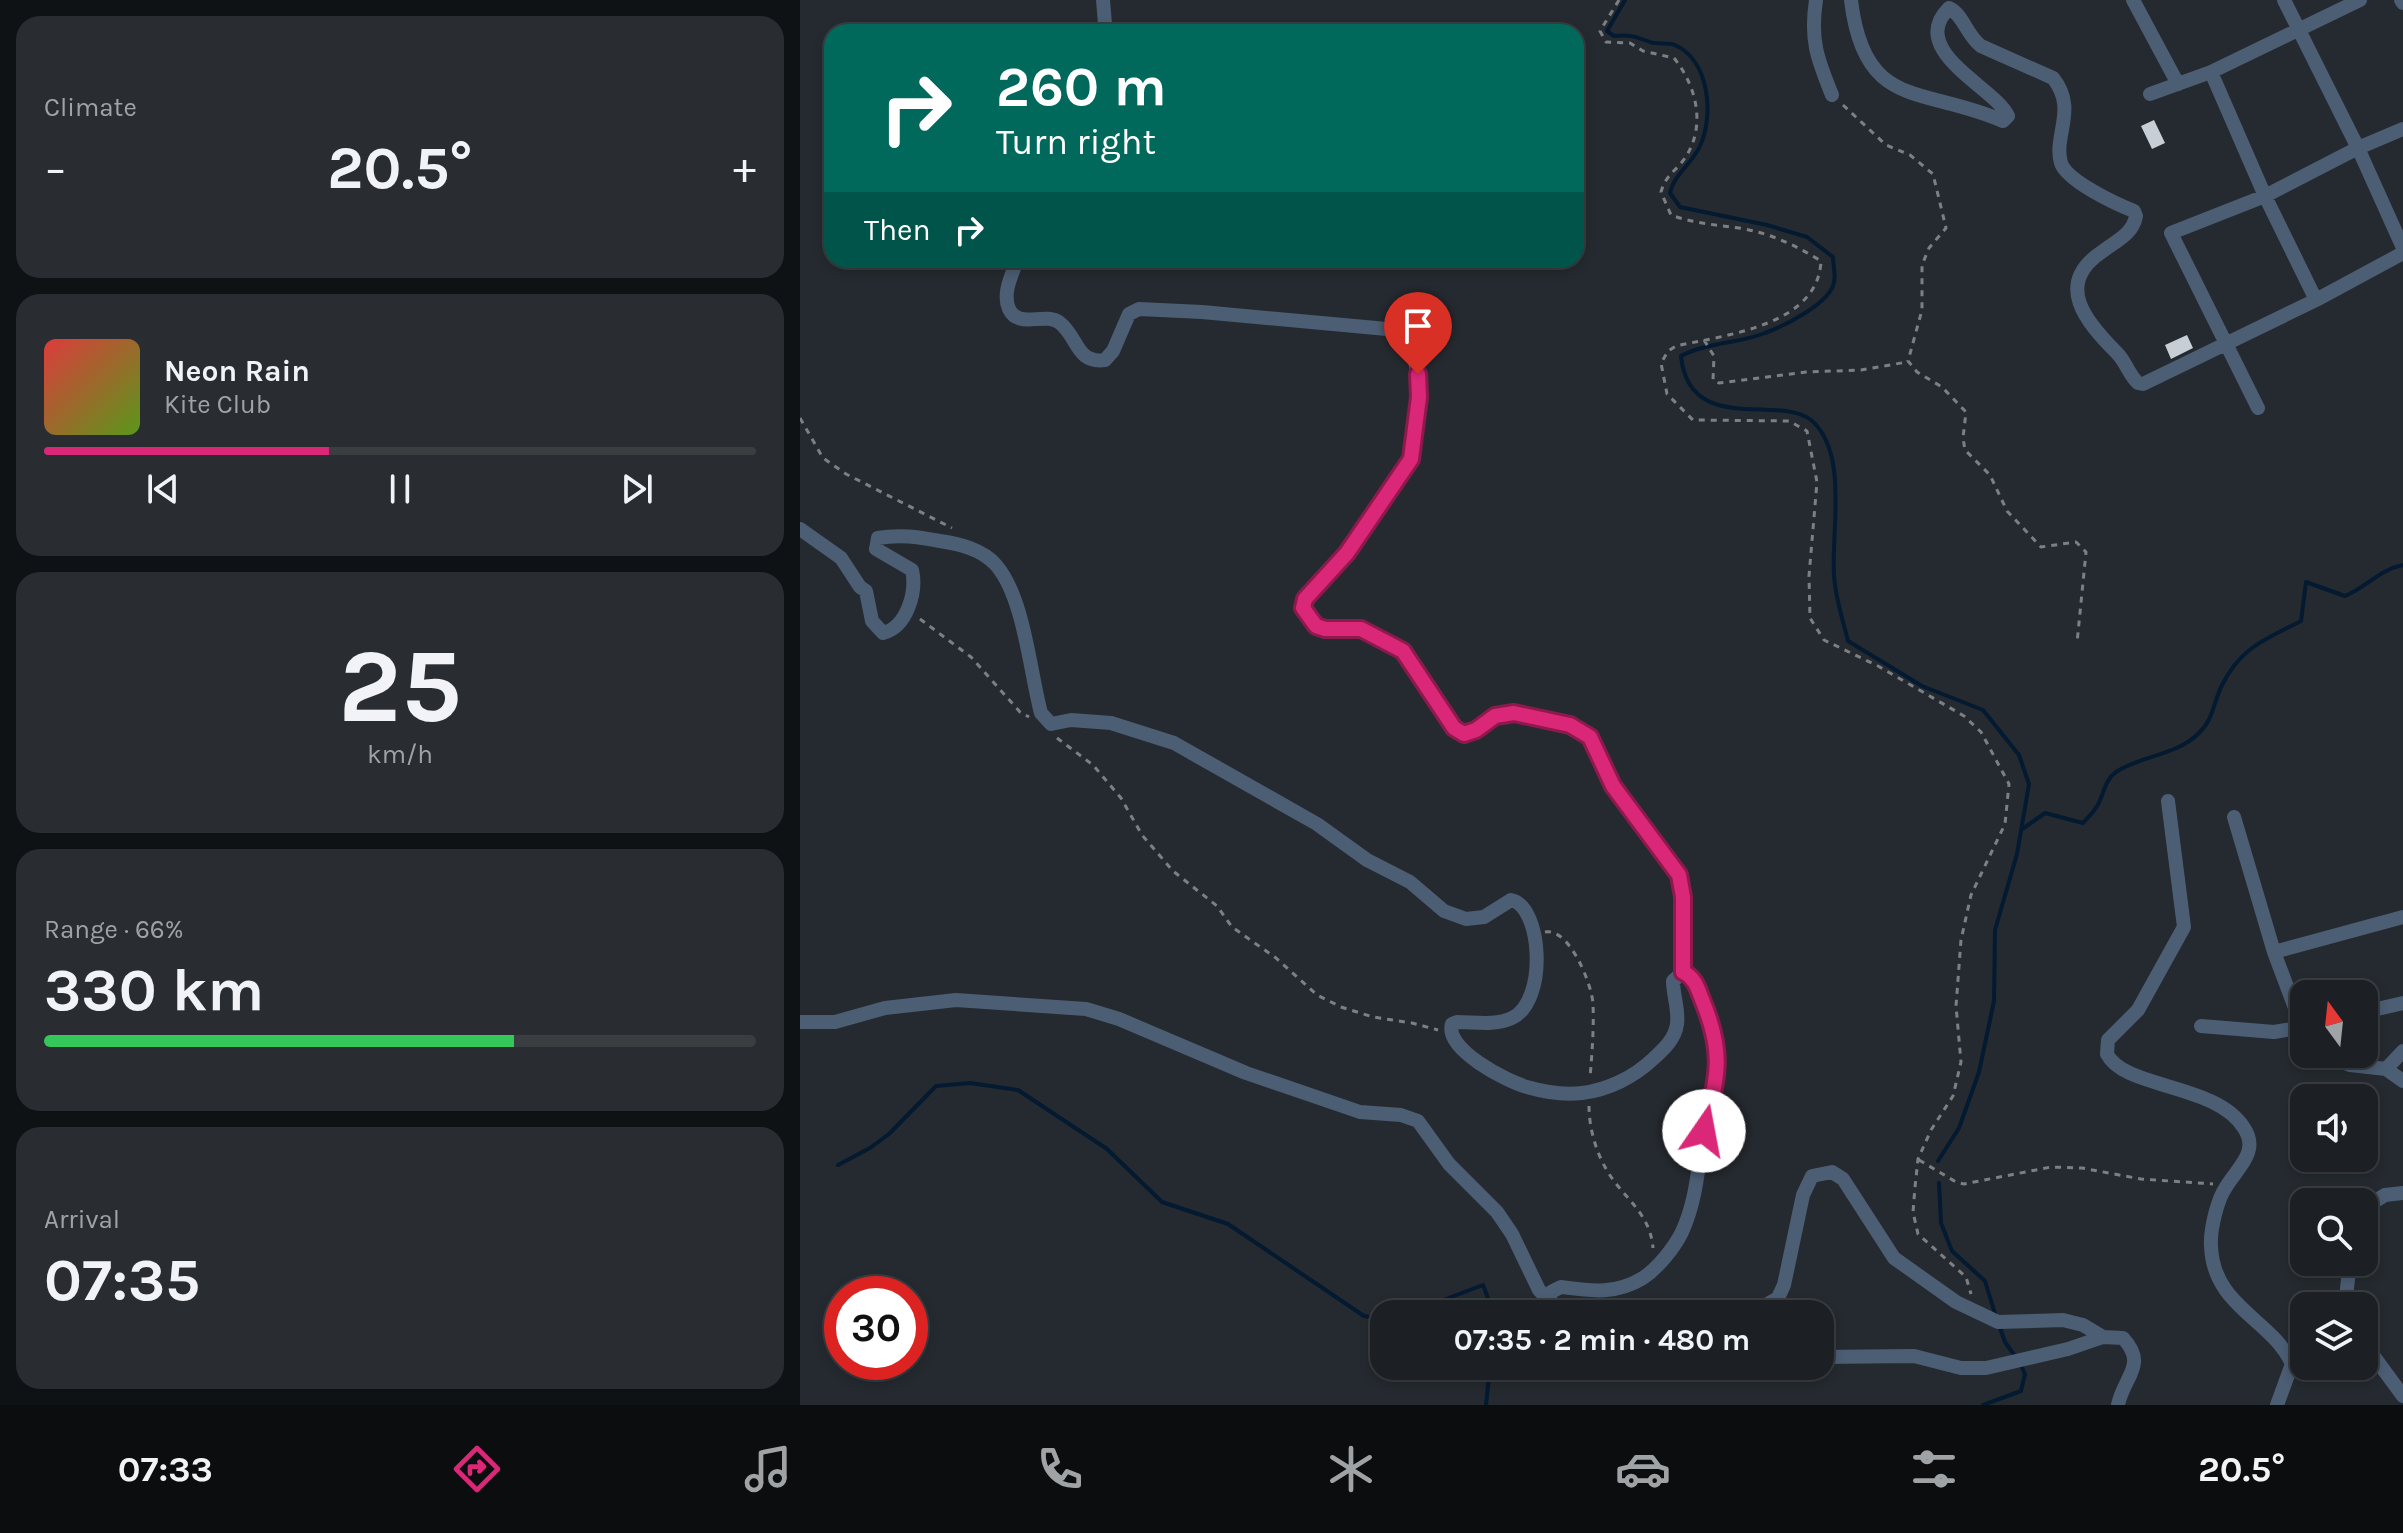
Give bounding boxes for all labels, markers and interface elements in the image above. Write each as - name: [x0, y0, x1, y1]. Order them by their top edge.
- text: 260 m: [996, 54, 1167, 119]
- icon: right: [864, 56, 968, 160]
- text: Climate: [44, 92, 137, 123]
- text: Turn right: [996, 121, 1156, 163]
- text: 20.5°: [327, 133, 473, 203]
- text: −: [44, 143, 67, 194]
- text: +: [733, 143, 756, 194]
- icon: right: [947, 208, 991, 252]
- text: Then: [864, 212, 931, 248]
- pin: [1384, 292, 1452, 374]
- icon: arrive: [1396, 304, 1440, 348]
- text: Neon Rain: [164, 353, 310, 389]
- text: Kite Club: [164, 389, 271, 420]
- icon: previous: [141, 467, 185, 511]
- icon: pause: [378, 467, 422, 511]
- icon: next: [615, 467, 659, 511]
- text: 25: [338, 626, 462, 747]
- text: km/h: [367, 739, 433, 770]
- text: Range · 66%: [44, 914, 184, 945]
- text: 330 km: [44, 955, 264, 1025]
- north arrow: [2290, 980, 2378, 1068]
- map controls: [2290, 980, 2378, 1380]
- button: sound: [2290, 1084, 2378, 1172]
- position arrow: [1662, 1089, 1746, 1173]
- button: search: [2290, 1188, 2378, 1276]
- text: Arrival: [44, 1204, 120, 1235]
- text: 07:35: [44, 1245, 200, 1315]
- speed limit sign: 30: [824, 1276, 928, 1380]
- button: layers: [2290, 1292, 2378, 1380]
- text: 07:35 · 2 min · 480 m: [1454, 1322, 1750, 1358]
- icon: directions: [449, 1441, 505, 1497]
- icon: music: [740, 1441, 796, 1497]
- icon: phone: [1032, 1441, 1088, 1497]
- icon: climate: [1323, 1441, 1379, 1497]
- icon: car: [1615, 1441, 1671, 1497]
- icon: filters: [1906, 1441, 1962, 1497]
- text: 07:33: [118, 1448, 213, 1490]
- text: 20.5°: [2198, 1448, 2285, 1490]

